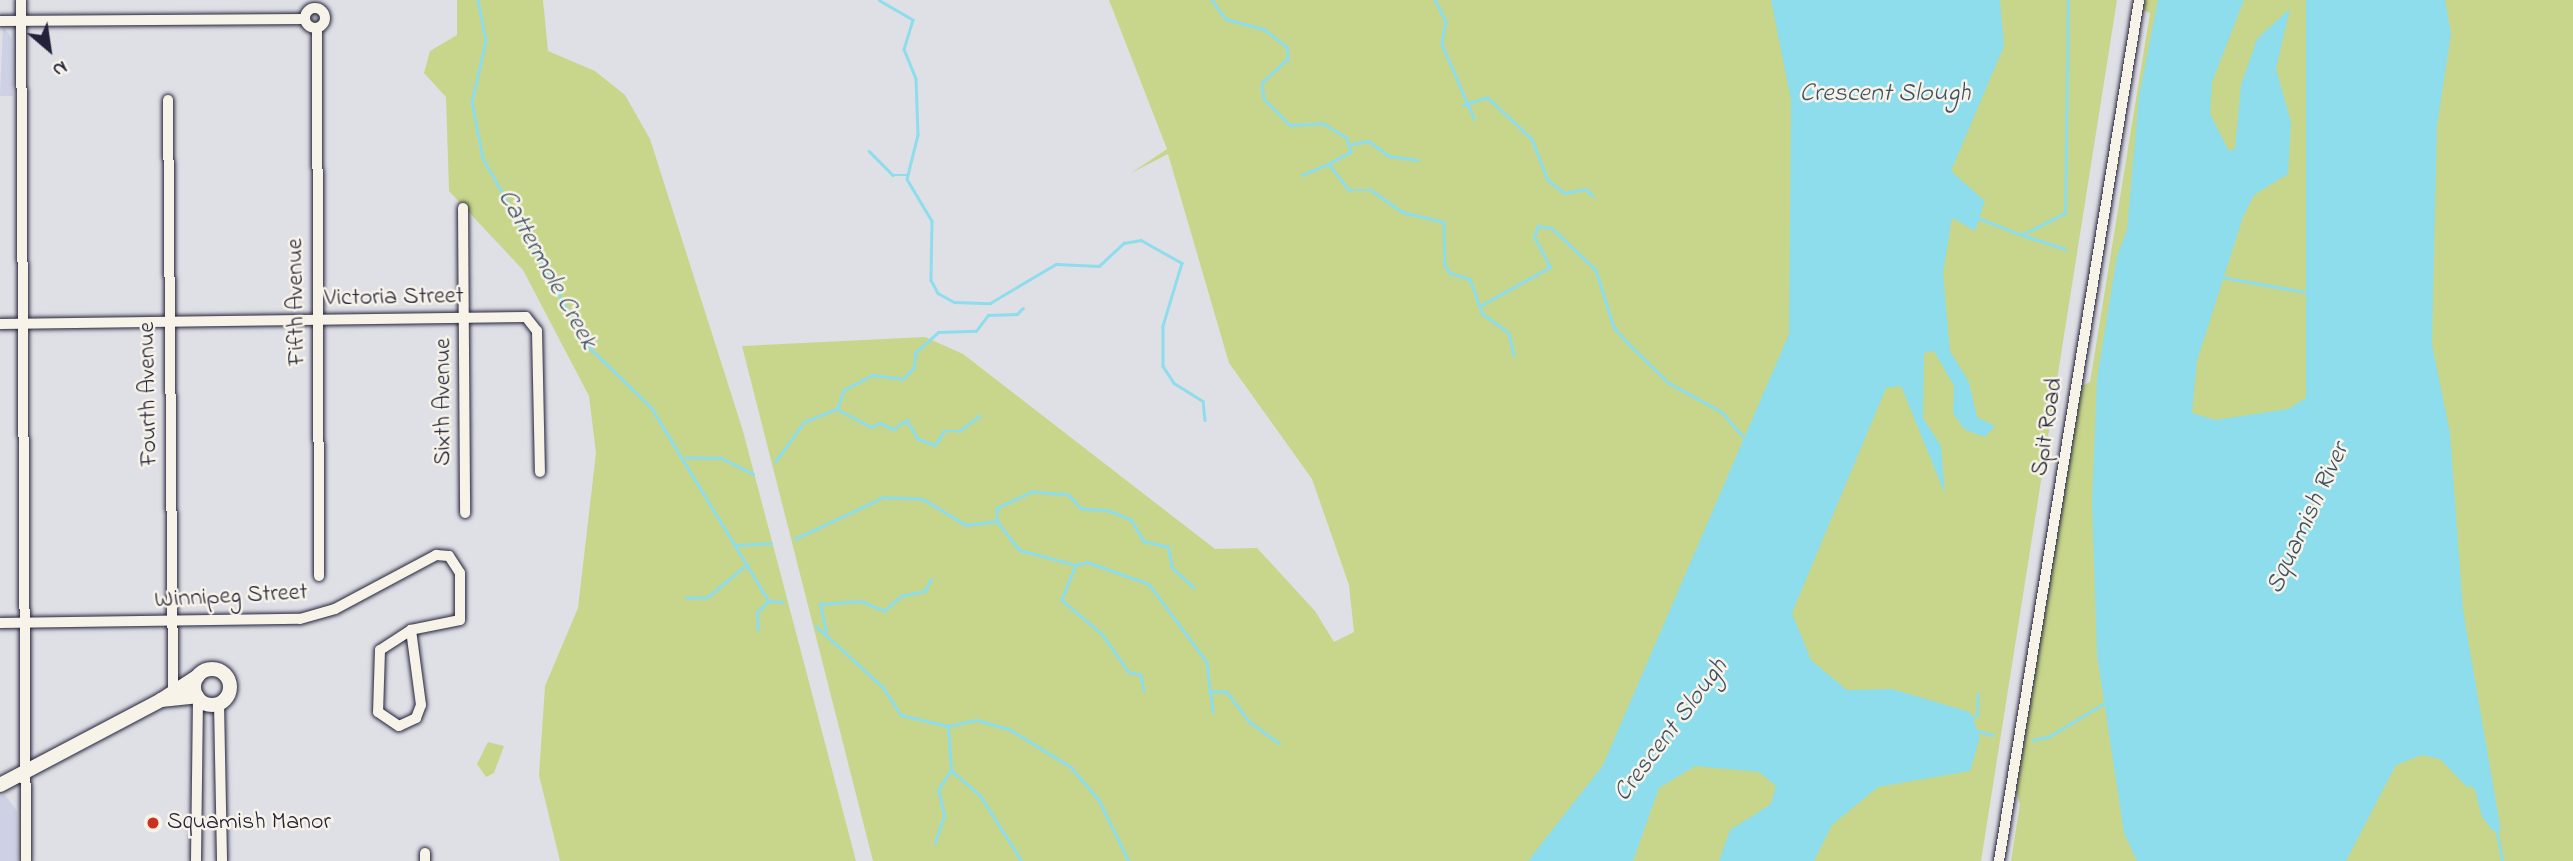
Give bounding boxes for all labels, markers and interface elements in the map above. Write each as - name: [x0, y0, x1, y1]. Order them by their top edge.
- north arrow: [14, 14, 84, 84]
- text: N: [47, 53, 72, 83]
- water label: Crescent Slough: [1800, 79, 1970, 111]
- water label: Cattermole Creek: [489, 185, 603, 355]
- street label: Fifth Avenue: [281, 238, 313, 366]
- street label: Victoria Street: [324, 282, 464, 314]
- street label: Fourth Avenue: [133, 322, 165, 466]
- street label: Sixth Avenue: [430, 338, 458, 466]
- street label: Spit Road: [2026, 376, 2070, 478]
- water label: Squamish River: [2260, 439, 2358, 599]
- street label: Winnipeg Street: [154, 579, 308, 615]
- water label: Crescent Slough: [1608, 653, 1736, 809]
- place label: Squamish Manor: [167, 809, 331, 837]
- marker: Squamish Manor: [145, 815, 161, 831]

